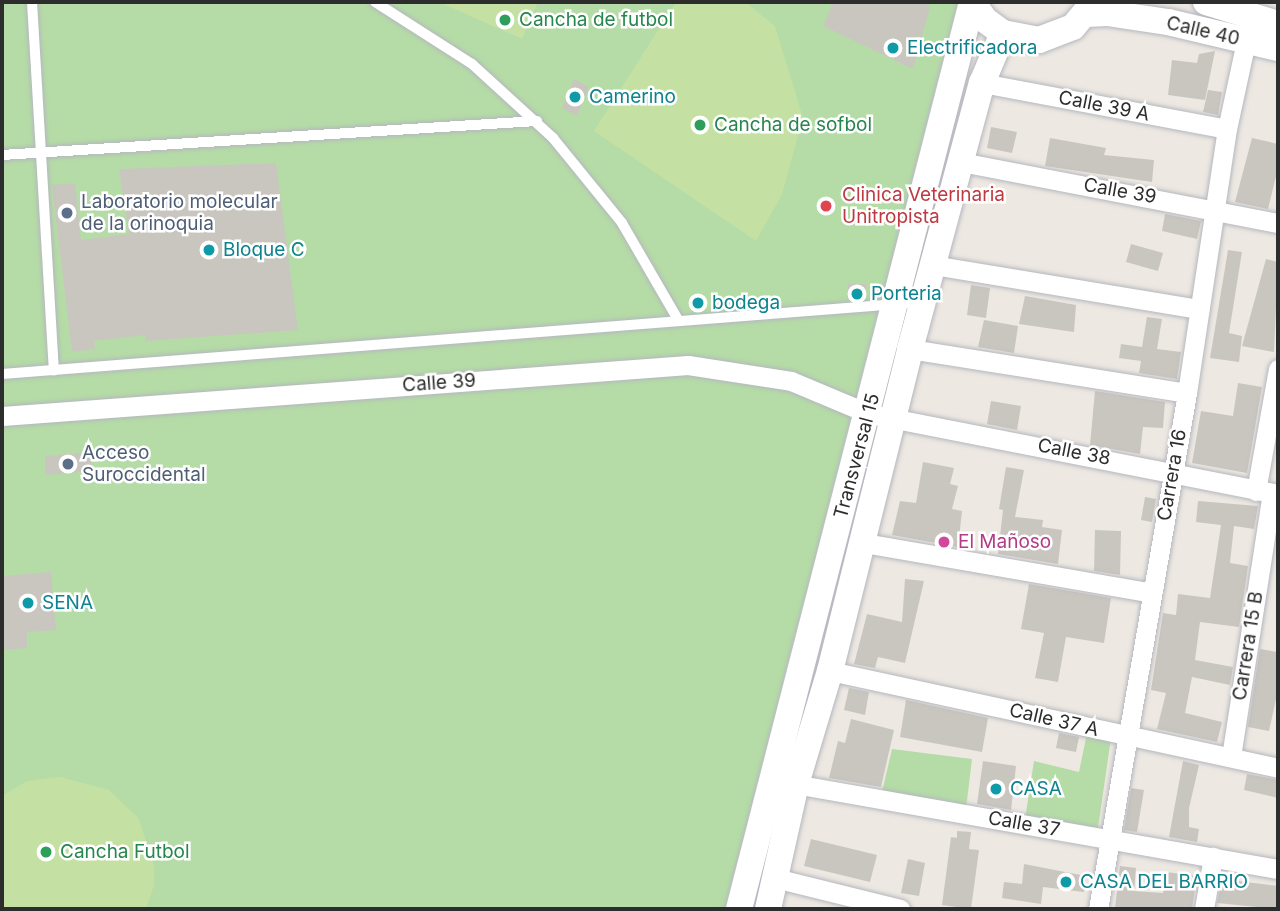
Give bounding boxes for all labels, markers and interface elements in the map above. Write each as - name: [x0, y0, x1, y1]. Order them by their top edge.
- place label: Cancha de futbol: [519, 9, 673, 31]
- marker: Cancha de futbol: [497, 12, 513, 28]
- street label: Calle 40: [1164, 12, 1242, 50]
- place label: Electrificadora: [907, 37, 1037, 59]
- marker: Electrificadora: [885, 40, 901, 56]
- place label: Camerino: [589, 86, 676, 108]
- street label: Calle 39 A: [1057, 86, 1151, 126]
- marker: Camerino: [567, 89, 583, 105]
- place label: Cancha de sofbol: [714, 114, 872, 136]
- marker: Cancha de sofbol: [692, 117, 708, 133]
- street label: Calle 39: [1082, 173, 1158, 209]
- place label: Clinica Veterinaria Unitropista: [842, 184, 1005, 228]
- place label: Laboratorio molecular de la orinoquia: [81, 191, 278, 235]
- marker: Clinica Veterinaria Unitropista: [816, 196, 836, 216]
- marker: Laboratorio molecular de la orinoquia: [59, 205, 75, 221]
- place label: Bloque C: [223, 239, 305, 261]
- marker: Bloque C: [201, 242, 217, 258]
- place label: Porteria: [871, 283, 942, 305]
- marker: Porteria: [849, 286, 865, 302]
- place label: bodega: [712, 292, 780, 314]
- marker: bodega: [690, 295, 706, 311]
- street label: Calle 39: [401, 369, 477, 397]
- street label: Transversal 15: [829, 391, 885, 521]
- street label: Carrera 16: [1153, 427, 1191, 523]
- street label: Calle 38: [1036, 434, 1112, 470]
- place label: Acceso Suroccidental: [82, 442, 205, 486]
- marker: Acceso Suroccidental: [60, 456, 76, 472]
- place label: El Mañoso: [958, 531, 1051, 553]
- marker: El Mañoso: [936, 534, 952, 550]
- street label: Carrera 15 B: [1228, 590, 1268, 702]
- place label: SENA: [42, 592, 93, 614]
- marker: SENA: [20, 595, 36, 611]
- street label: Calle 37 A: [1007, 699, 1101, 741]
- place label: CASA: [1010, 778, 1062, 800]
- marker: CASA: [988, 781, 1004, 797]
- street label: Calle 37: [986, 806, 1062, 842]
- place label: Cancha Futbol: [60, 841, 190, 863]
- marker: Cancha Futbol: [38, 844, 54, 860]
- place label: CASA DEL BARRIO: [1080, 871, 1248, 893]
- marker: CASA DEL BARRIO: [1058, 874, 1074, 890]

